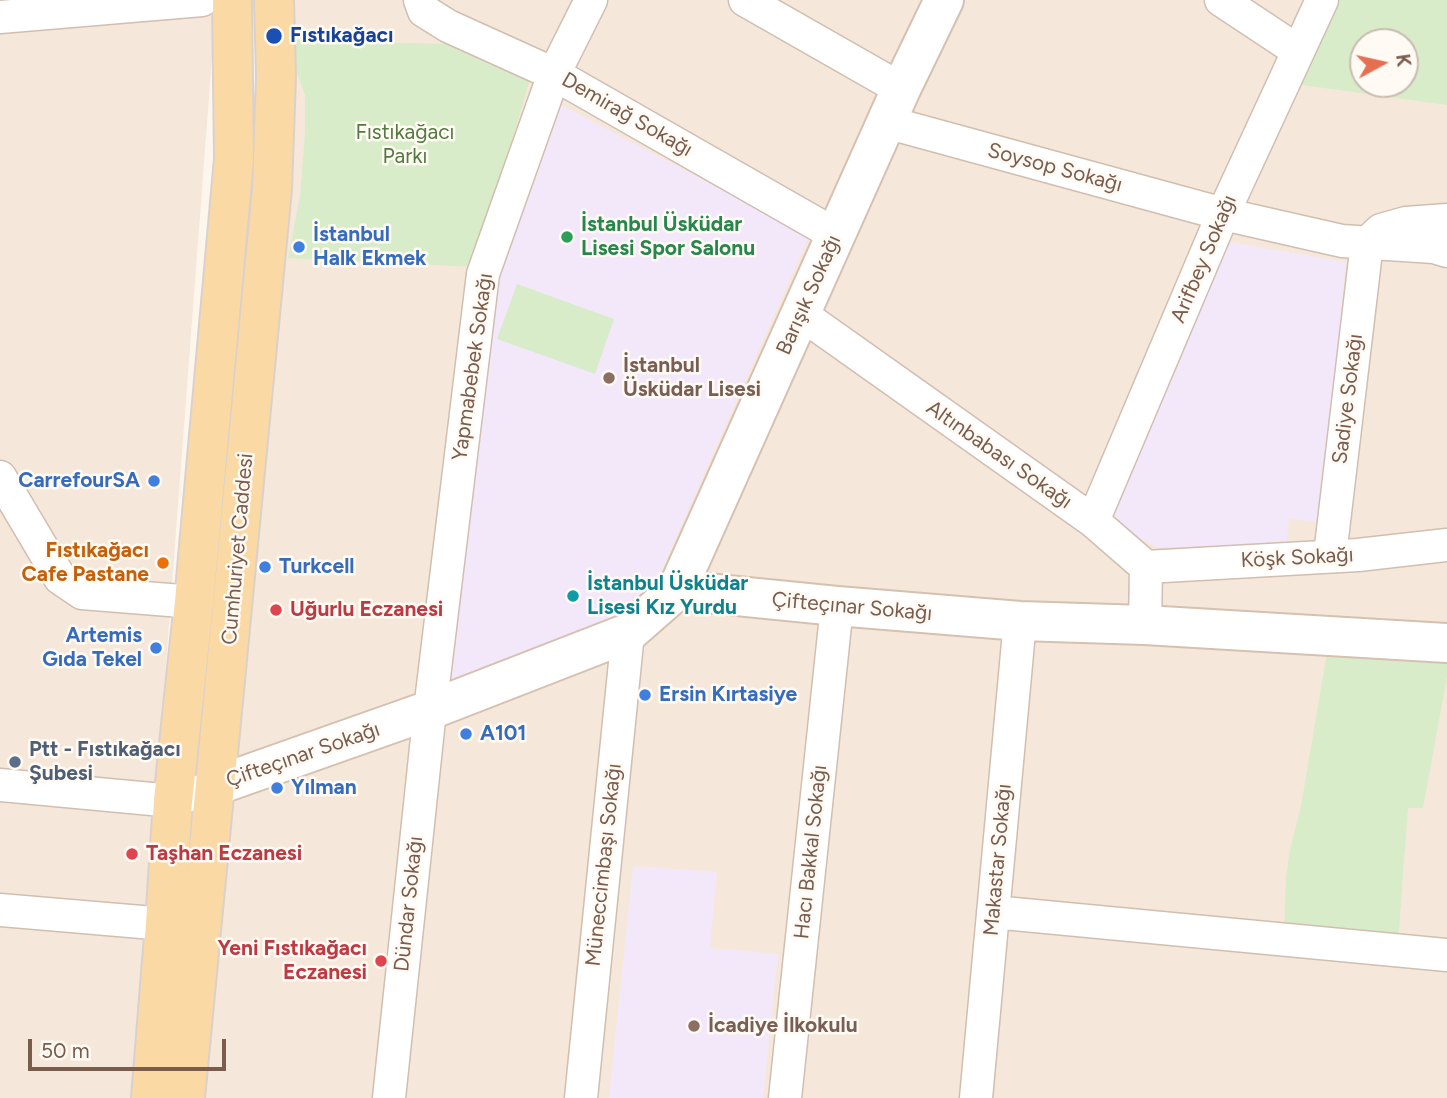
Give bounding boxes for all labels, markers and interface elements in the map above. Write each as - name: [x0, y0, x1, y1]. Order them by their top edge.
- place label: Fıstıkağacı: [290, 23, 394, 49]
- marker: Fıstıkağacı: [264, 26, 284, 46]
- north arrow: [1349, 28, 1419, 98]
- text: K: [1391, 52, 1416, 68]
- street label: Demirağ Sokağı: [557, 67, 697, 163]
- park label: Fıstıkağacı Parkı: [356, 120, 454, 170]
- street label: Soysop Sokağı: [985, 138, 1125, 198]
- street label: Arifbey Sokağı: [1166, 191, 1242, 327]
- place label: İstanbul Üsküdar Lisesi Spor Salonu: [581, 212, 755, 262]
- place label: İstanbul Halk Ekmek: [313, 222, 426, 272]
- marker: İstanbul Üsküdar Lisesi Spor Salonu: [559, 229, 575, 245]
- street label: Barışık Sokağı: [771, 231, 847, 359]
- marker: İstanbul Halk Ekmek: [291, 239, 307, 255]
- street label: Yapmabebek Sokağı: [447, 272, 499, 462]
- street label: Sadiye Sokağı: [1328, 332, 1368, 466]
- place label: İstanbul Üsküdar Lisesi: [623, 353, 761, 403]
- marker: İstanbul Üsküdar Lisesi: [601, 370, 617, 386]
- street label: Altınbabası Sokağı: [921, 395, 1077, 515]
- street label: Cumhuriyet Caddesi: [217, 452, 259, 646]
- place label: CarrefourSA: [18, 468, 140, 494]
- marker: CarrefourSA: [146, 473, 162, 489]
- place label: Fıstıkağacı Cafe Pastane: [22, 538, 149, 588]
- street label: Köşk Sokağı: [1240, 542, 1354, 574]
- place label: Turkcell: [279, 554, 355, 580]
- marker: Fıstıkağacı Cafe Pastane: [155, 555, 171, 571]
- marker: Turkcell: [257, 559, 273, 575]
- place label: İstanbul Üsküdar Lisesi Kız Yurdu: [587, 571, 748, 621]
- street label: Çifteçınar Sokağı: [771, 587, 933, 627]
- marker: İstanbul Üsküdar Lisesi Kız Yurdu: [565, 588, 581, 604]
- place label: Uğurlu Eczanesi: [290, 597, 443, 623]
- marker: Uğurlu Eczanesi: [268, 602, 284, 618]
- place label: Artemis Gıda Tekel: [42, 623, 142, 673]
- marker: Artemis Gıda Tekel: [148, 640, 164, 656]
- place label: Ersin Kırtasiye: [659, 682, 797, 708]
- marker: Ersin Kırtasiye: [637, 687, 653, 703]
- street label: Çifteçınar Sokağı: [223, 717, 383, 793]
- place label: A101: [480, 721, 526, 747]
- marker: A101: [458, 726, 474, 742]
- place label: Ptt - Fıstıkağacı Şubesi: [29, 737, 181, 787]
- marker: Ptt - Fıstıkağacı Şubesi: [7, 754, 23, 770]
- street label: Müneccimbaşı Sokağı: [581, 762, 627, 968]
- street label: Hacı Bakkal Sokağı: [789, 764, 833, 940]
- place label: Yılman: [291, 775, 357, 801]
- marker: Yılman: [269, 780, 285, 796]
- street label: Makastar Sokağı: [979, 783, 1017, 937]
- street label: Dündar Sokağı: [389, 835, 429, 973]
- place label: Taşhan Eczanesi: [146, 841, 302, 867]
- marker: Taşhan Eczanesi: [124, 846, 140, 862]
- place label: Yeni Fıstıkağacı Eczanesi: [218, 936, 367, 986]
- marker: Yeni Fıstıkağacı Eczanesi: [373, 953, 389, 969]
- place label: İcadiye İlkokulu: [708, 1013, 858, 1039]
- marker: İcadiye İlkokulu: [686, 1018, 702, 1034]
- scale bar: [32, 1024, 229, 1068]
- text: 50 m: [41, 1038, 90, 1063]

